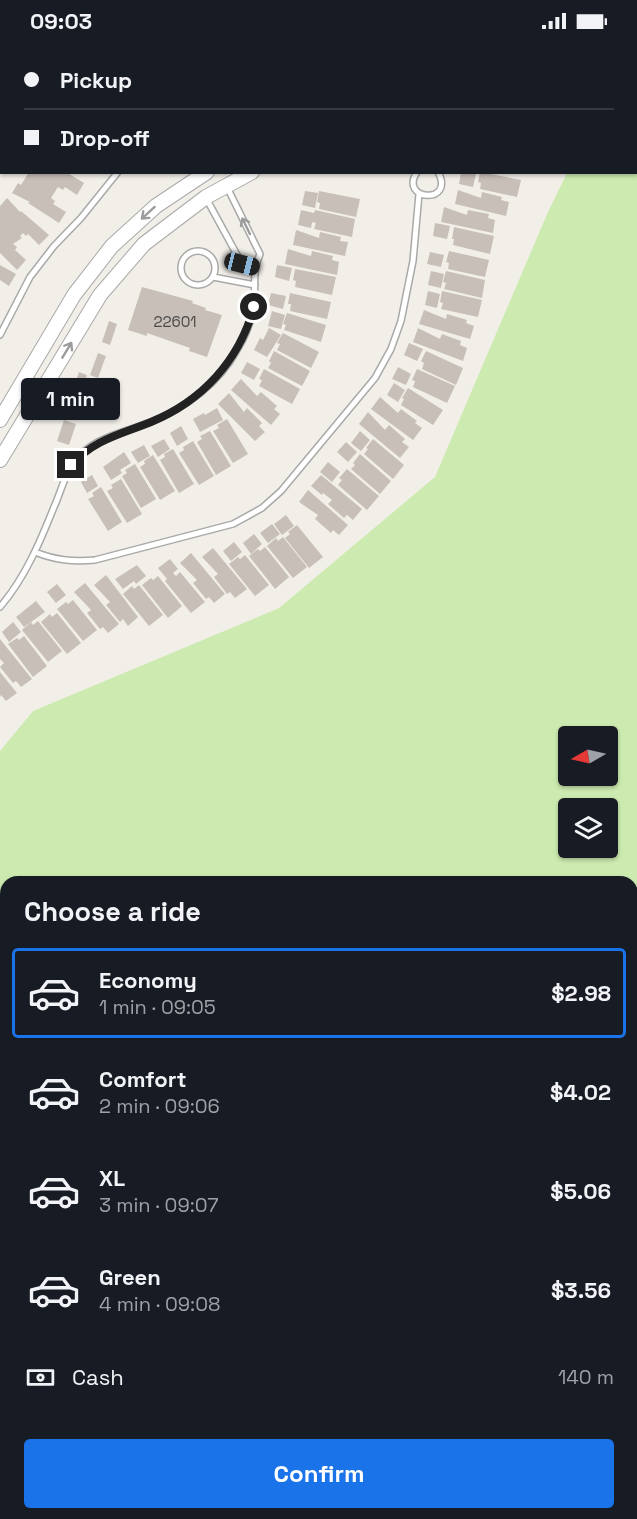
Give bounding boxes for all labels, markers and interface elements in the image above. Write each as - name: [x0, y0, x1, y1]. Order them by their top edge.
- text: 09:03: [30, 7, 92, 35]
- text: Pickup: [60, 66, 132, 94]
- text: Drop-off: [60, 124, 150, 152]
- one-way arrow: [141, 206, 156, 220]
- one-way arrow: [240, 217, 252, 235]
- car: [222, 251, 262, 277]
- route start: [240, 293, 267, 320]
- house number: 22601: [153, 312, 197, 331]
- one-way arrow: [61, 342, 73, 359]
- callout: 1 min: [22, 378, 121, 420]
- text: 1 min: [46, 386, 95, 412]
- route end: [57, 451, 84, 478]
- north arrow: [558, 726, 618, 786]
- map controls: [558, 726, 618, 858]
- button: layers: [558, 798, 618, 858]
- text: Choose a ride: [24, 894, 201, 929]
- icon: car: [27, 966, 81, 1020]
- text: Economy: [99, 966, 197, 994]
- text: $2.98: [551, 979, 611, 1007]
- text: 1 min · 09:05: [99, 994, 216, 1020]
- icon: car: [27, 1065, 81, 1119]
- text: Comfort: [99, 1065, 187, 1093]
- text: $4.02: [550, 1078, 611, 1106]
- text: 2 min · 09:06: [99, 1093, 220, 1119]
- icon: car: [27, 1164, 81, 1218]
- text: XL: [99, 1164, 125, 1192]
- text: $5.06: [550, 1177, 611, 1205]
- text: 3 min · 09:07: [99, 1192, 218, 1218]
- icon: car: [27, 1263, 81, 1317]
- text: Green: [99, 1263, 161, 1291]
- text: $3.56: [551, 1276, 611, 1304]
- text: 4 min · 09:08: [99, 1291, 220, 1317]
- icon: cash: [24, 1361, 57, 1394]
- text: Cash: [72, 1363, 124, 1391]
- text: 140 m: [558, 1364, 614, 1390]
- button: Confirm: [24, 1439, 614, 1508]

